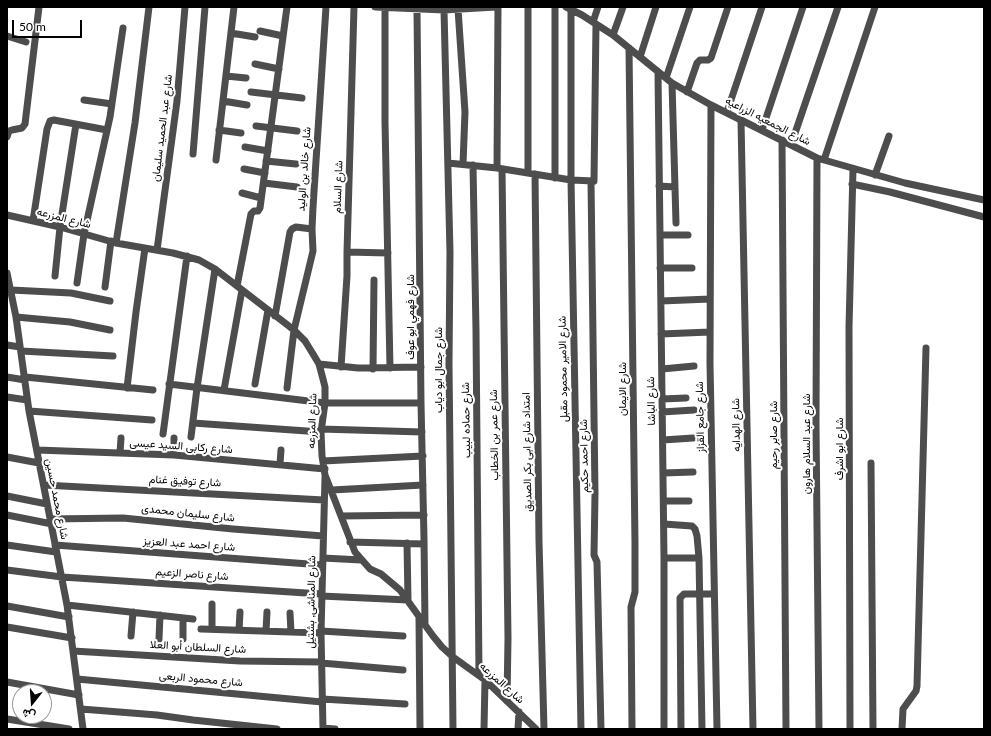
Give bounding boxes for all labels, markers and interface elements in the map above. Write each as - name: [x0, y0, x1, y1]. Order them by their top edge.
- scale bar: [14, 12, 84, 38]
- text: 50 m: [19, 19, 46, 34]
- street label: شارع عبد الحميد سليمان: [149, 74, 175, 182]
- street label: شارع الجمعيه الزراعيه: [723, 94, 813, 148]
- street label: شارع خالد بن الوليد: [294, 126, 314, 212]
- street label: شارع السلام: [330, 160, 346, 214]
- street label: شارع المزرعه: [36, 205, 92, 231]
- street label: شارع فهمي ابو عوف: [403, 274, 417, 360]
- street label: شارع الامير محمود مقبل: [555, 316, 571, 422]
- street label: شارع جمال ابو دياب: [431, 327, 445, 413]
- street label: شارع الايمان: [615, 362, 629, 416]
- street label: شارع الباشا: [644, 376, 658, 426]
- street label: شارع جامع القزاز: [693, 381, 707, 453]
- street label: شارع حماده لبيب: [459, 382, 473, 458]
- street label: شارع عمر بن الخطاب: [487, 389, 501, 481]
- street label: امتداد شارع ابى بكر الصديق: [519, 392, 535, 512]
- street label: شارع المزرعه: [304, 393, 320, 449]
- street label: شارع عبد السلام هارون: [799, 394, 813, 494]
- street label: شارع الهدايه: [729, 398, 743, 452]
- street label: شارع صابر رحيم: [766, 401, 780, 469]
- street label: شارع ابو اشرف: [832, 418, 846, 480]
- street label: شارع احمد حكيم: [577, 419, 591, 493]
- street label: شارع ركابى السيد عيسى: [129, 436, 233, 456]
- street label: شارع محمد حسين: [43, 457, 71, 541]
- street label: شارع توفيق غنام: [149, 473, 221, 489]
- street label: شارع سليمان محمدى: [141, 502, 235, 524]
- street label: شارع احمد عبد العزيز: [142, 534, 236, 554]
- street label: شارع المناشى, بشتيل: [304, 555, 318, 649]
- street label: شارع ناصر الزعيم: [155, 565, 229, 583]
- street label: شارع السلطان أبو العلا: [150, 638, 246, 656]
- street label: شارع المزرعه: [477, 660, 527, 706]
- street label: شارع محمود الربعى: [159, 669, 243, 689]
- north arrow: [12, 684, 52, 724]
- text: ش: [20, 707, 37, 723]

